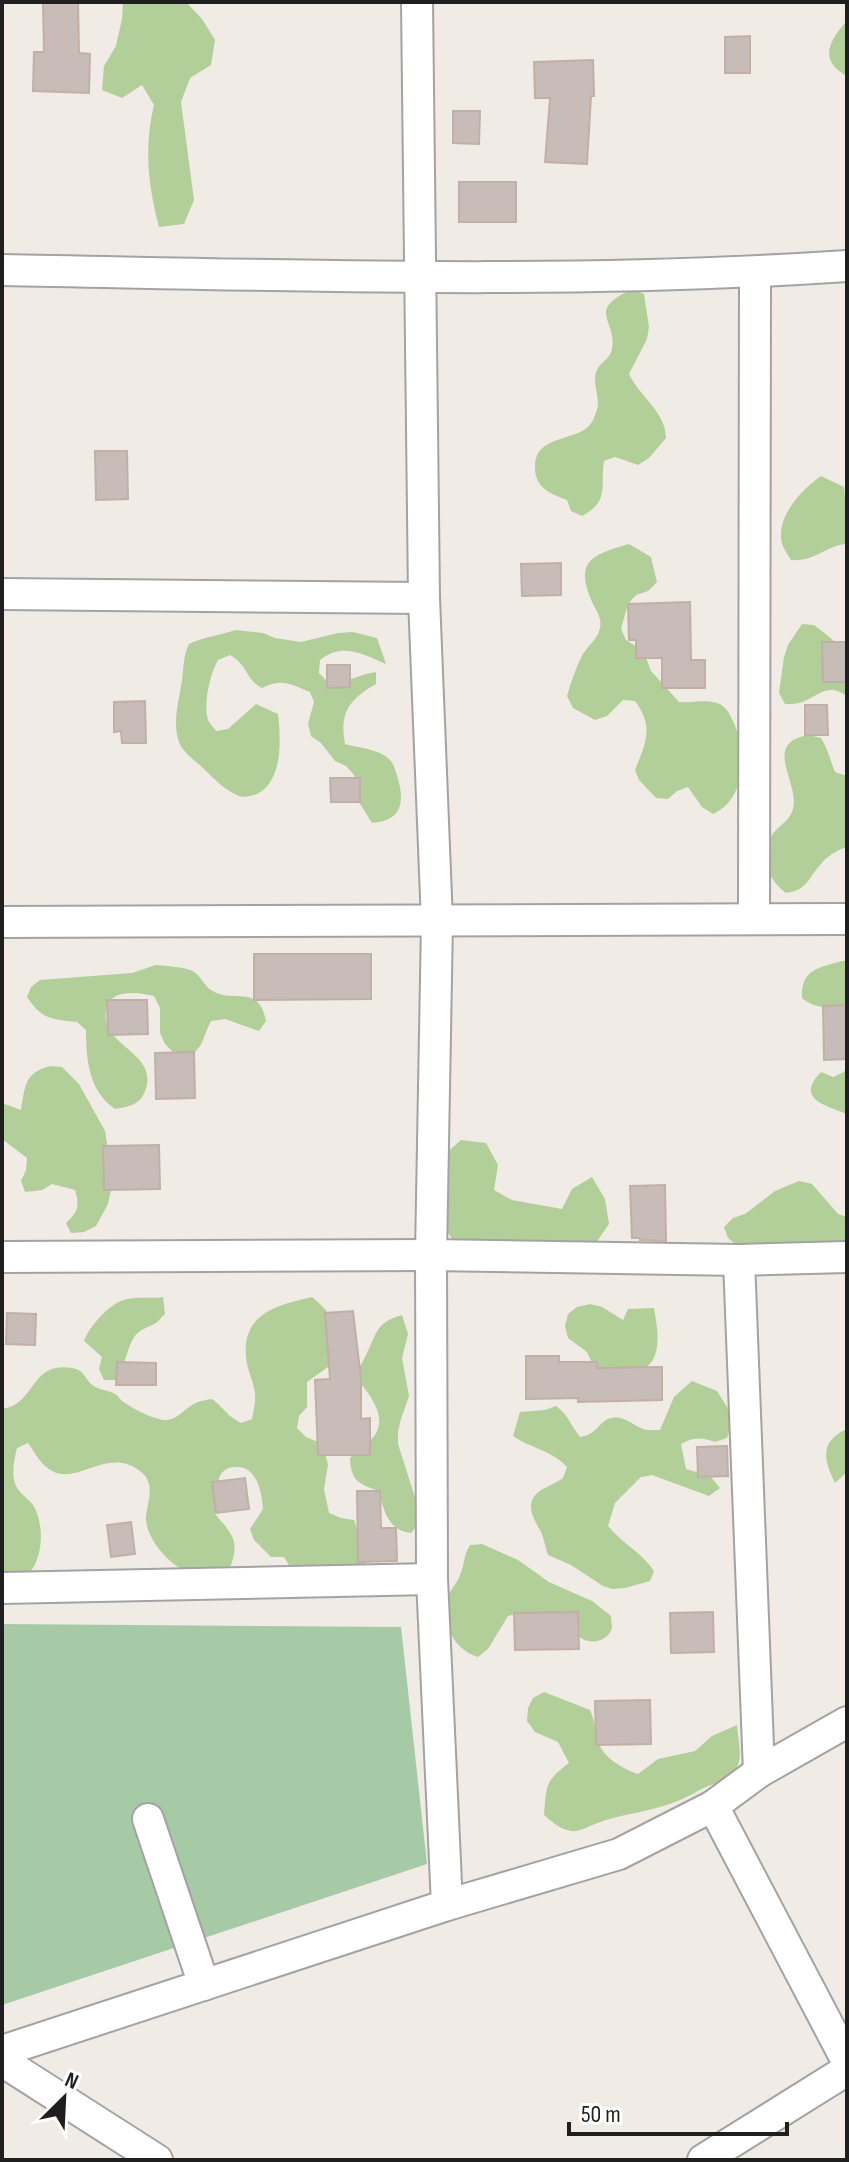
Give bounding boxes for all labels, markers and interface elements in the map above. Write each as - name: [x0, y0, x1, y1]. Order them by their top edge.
- north arrow: [24, 2058, 104, 2138]
- text: N: [61, 2066, 82, 2096]
- scale bar: [569, 2086, 787, 2136]
- text: 50 m: [581, 2100, 621, 2129]

